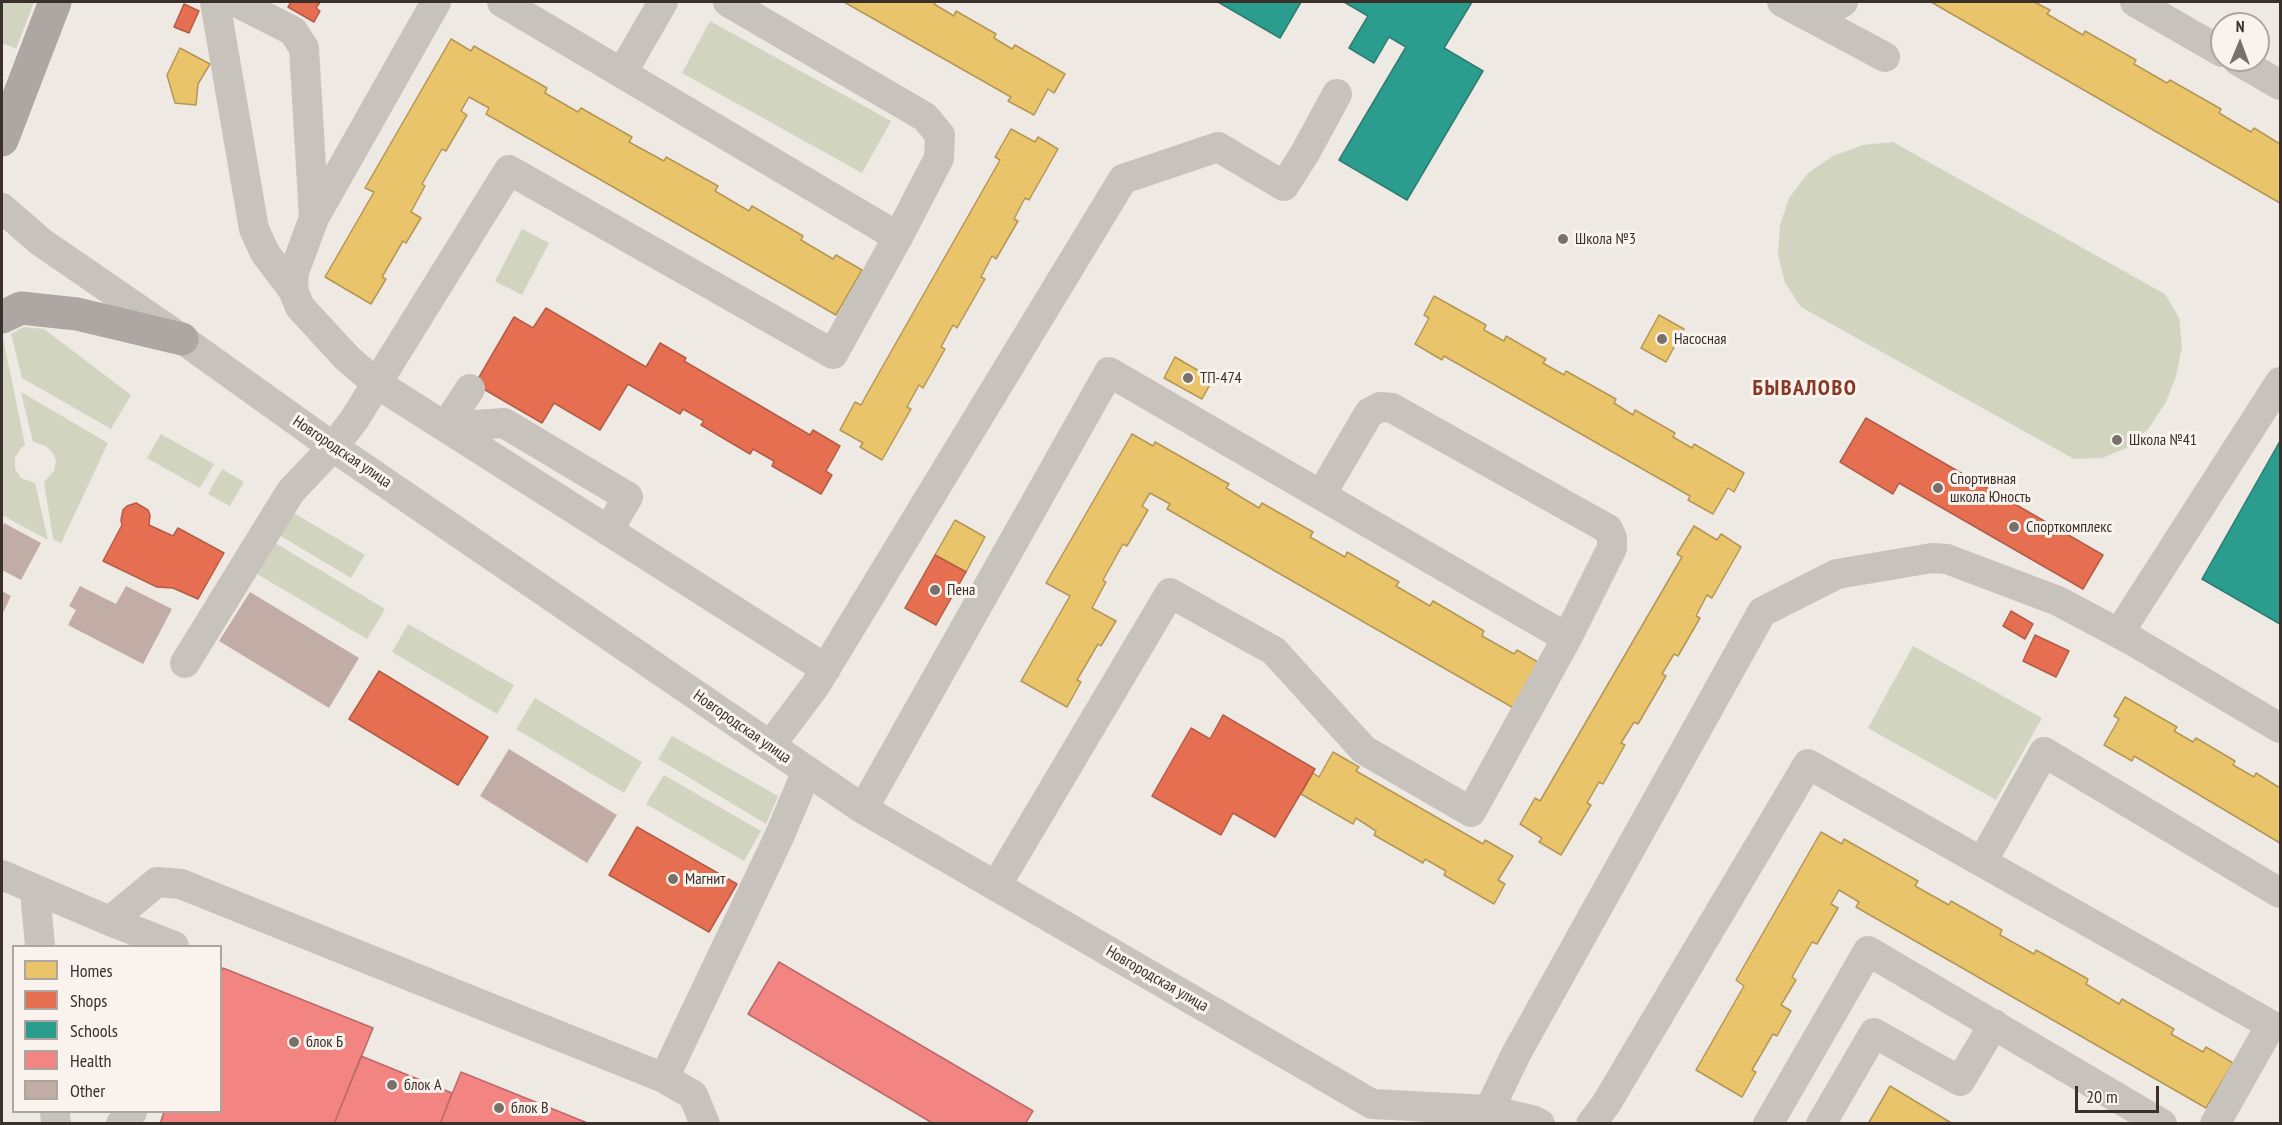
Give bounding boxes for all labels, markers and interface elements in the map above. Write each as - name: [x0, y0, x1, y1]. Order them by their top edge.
- north arrow: [2210, 12, 2270, 72]
- text: N: [2236, 16, 2245, 36]
- place label: Школа №3: [1575, 229, 1636, 249]
- marker: Школа №3: [1556, 232, 1570, 246]
- place label: Насосная: [1674, 329, 1727, 349]
- marker: Насосная: [1655, 332, 1669, 346]
- place label: ТП-474: [1200, 368, 1242, 388]
- marker: ТП-474: [1181, 371, 1195, 385]
- district label: БЫВАЛОВО: [1753, 376, 1857, 402]
- street label: Новгородская улица: [289, 412, 395, 492]
- place label: Школа №41: [2129, 430, 2197, 450]
- marker: Школа №41: [2110, 433, 2124, 447]
- place label: Спортивная школа Юность: [1950, 469, 2031, 507]
- marker: Спортивная школа Юность: [1931, 481, 1945, 495]
- place label: Спорткомплекс: [2026, 517, 2112, 537]
- marker: Спорткомплекс: [2007, 520, 2021, 534]
- place label: Пена: [947, 580, 975, 600]
- marker: Пена: [928, 583, 942, 597]
- street label: Новгородская улица: [689, 686, 795, 768]
- place label: Магнит: [685, 869, 725, 889]
- marker: Магнит: [666, 872, 680, 886]
- street label: Новгородская улица: [1102, 942, 1212, 1016]
- legend: [12, 945, 222, 1113]
- text: Homes: [70, 959, 113, 982]
- text: Shops: [70, 989, 107, 1012]
- text: Schools: [70, 1019, 118, 1042]
- place label: блок Б: [306, 1032, 343, 1052]
- marker: блок Б: [287, 1035, 301, 1049]
- text: Health: [70, 1049, 111, 1072]
- scale bar: [2078, 1074, 2162, 1112]
- place label: блок А: [404, 1075, 441, 1095]
- marker: блок А: [385, 1078, 399, 1092]
- text: Other: [70, 1079, 105, 1102]
- text: 20 m: [2086, 1085, 2118, 1108]
- place label: блок В: [511, 1098, 548, 1118]
- marker: блок В: [492, 1101, 506, 1115]

